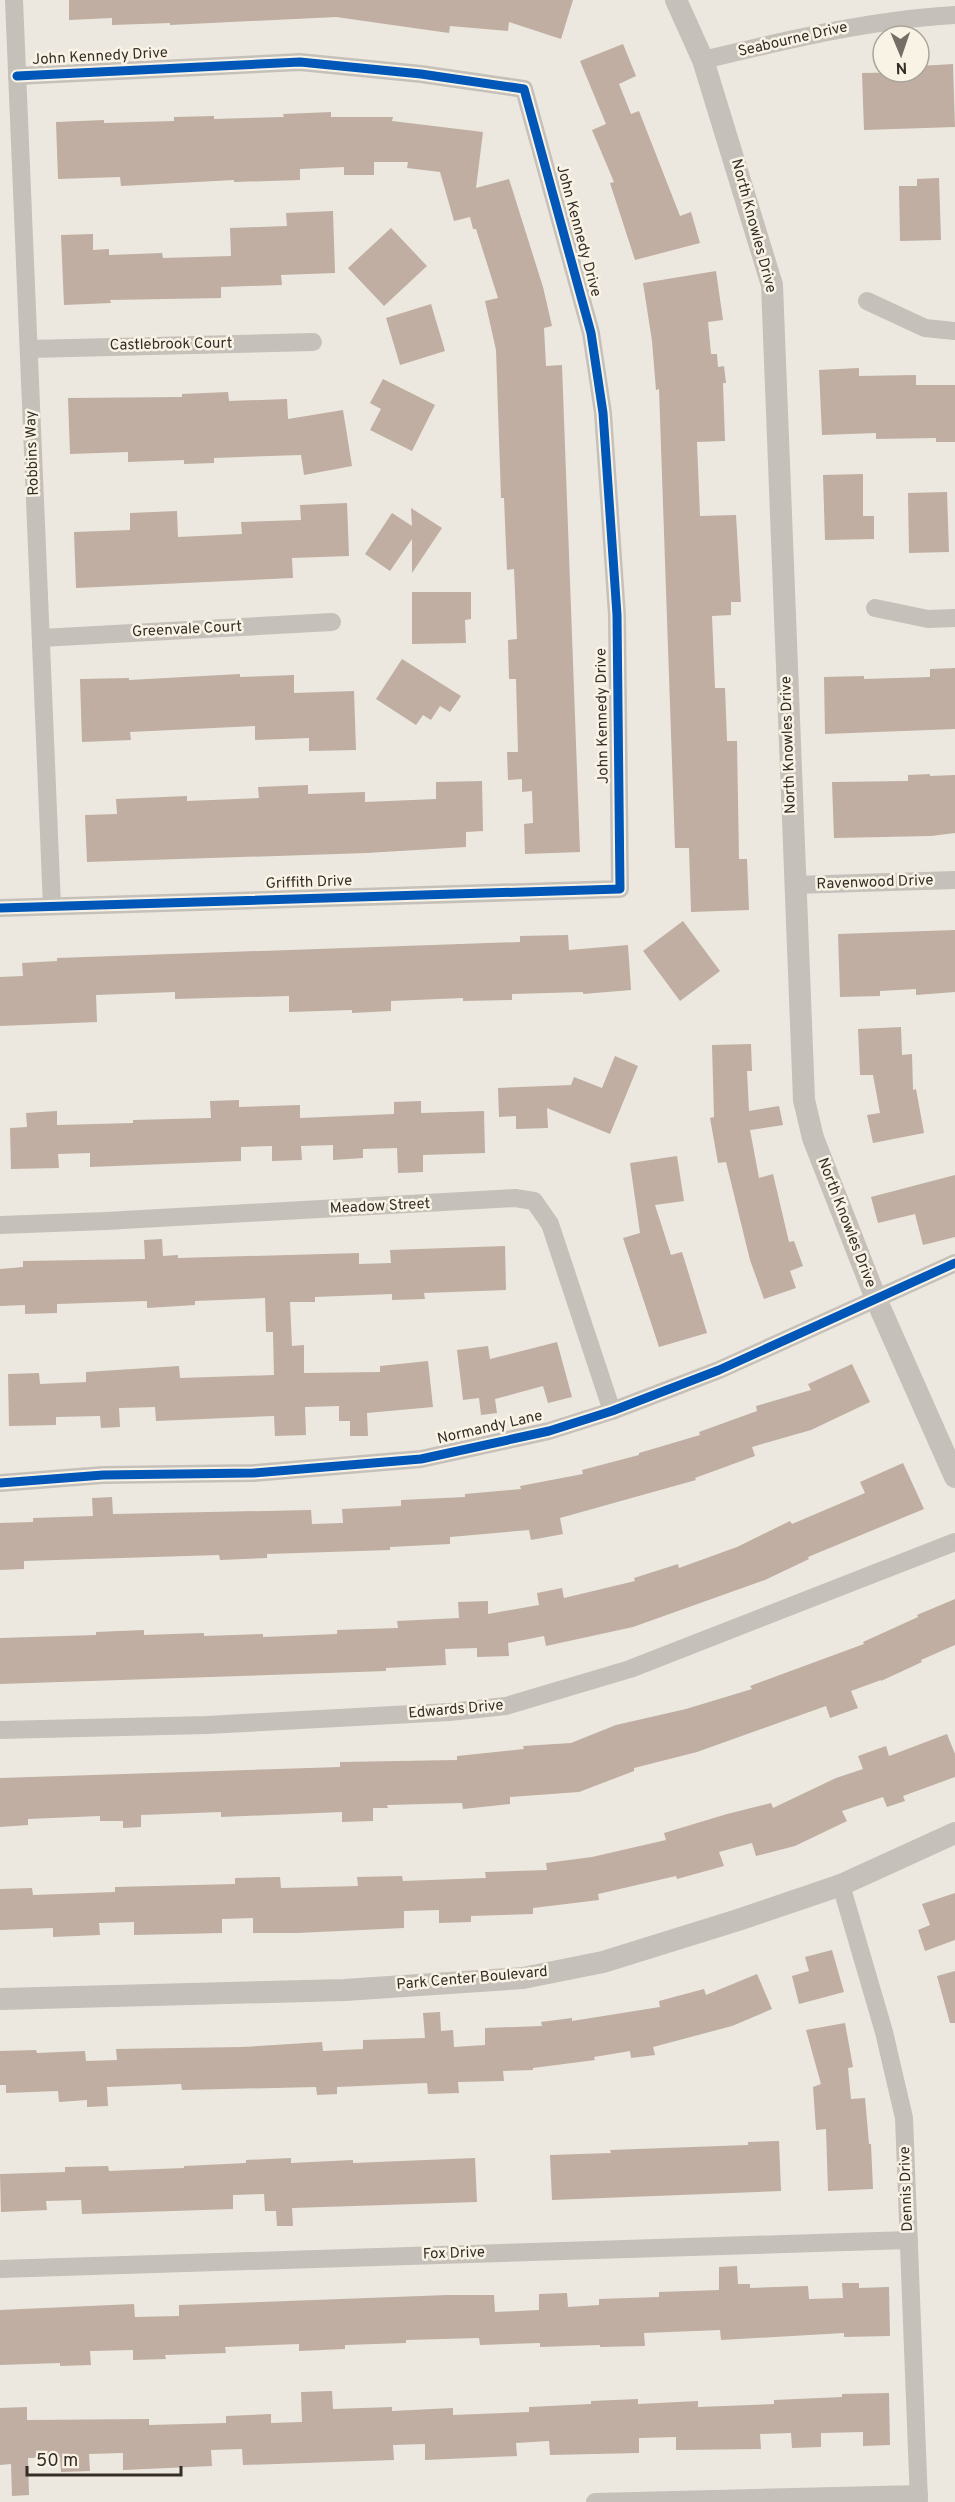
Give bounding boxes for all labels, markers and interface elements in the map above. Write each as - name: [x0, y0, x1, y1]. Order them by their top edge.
- street label: Seabourne Drive: [736, 18, 850, 62]
- north arrow: [871, 24, 931, 84]
- street label: John Kennedy Drive: [32, 44, 168, 70]
- text: N: [895, 57, 908, 77]
- street label: North Knowles Drive: [726, 157, 780, 295]
- street label: John Kennedy Drive: [551, 163, 605, 299]
- street label: Castlebrook Court: [110, 334, 232, 356]
- street label: Robbins Way: [22, 410, 44, 496]
- street label: Greenvale Court: [132, 618, 242, 642]
- street label: John Kennedy Drive: [592, 648, 614, 784]
- street label: North Knowles Drive: [777, 676, 801, 814]
- street label: Ravenwood Drive: [816, 871, 934, 895]
- street label: Griffith Drive: [265, 872, 353, 894]
- street label: North Knowles Drive: [812, 1155, 880, 1291]
- street label: Meadow Street: [329, 1195, 431, 1219]
- street label: Normandy Lane: [436, 1407, 544, 1449]
- street label: Edwards Drive: [408, 1696, 504, 1724]
- street label: Park Center Boulevard: [396, 1963, 548, 1995]
- street label: Dennis Drive: [896, 2146, 918, 2232]
- street label: Fox Drive: [423, 2243, 485, 2265]
- scale bar: [27, 2439, 182, 2477]
- text: 50 m: [36, 2450, 78, 2473]

